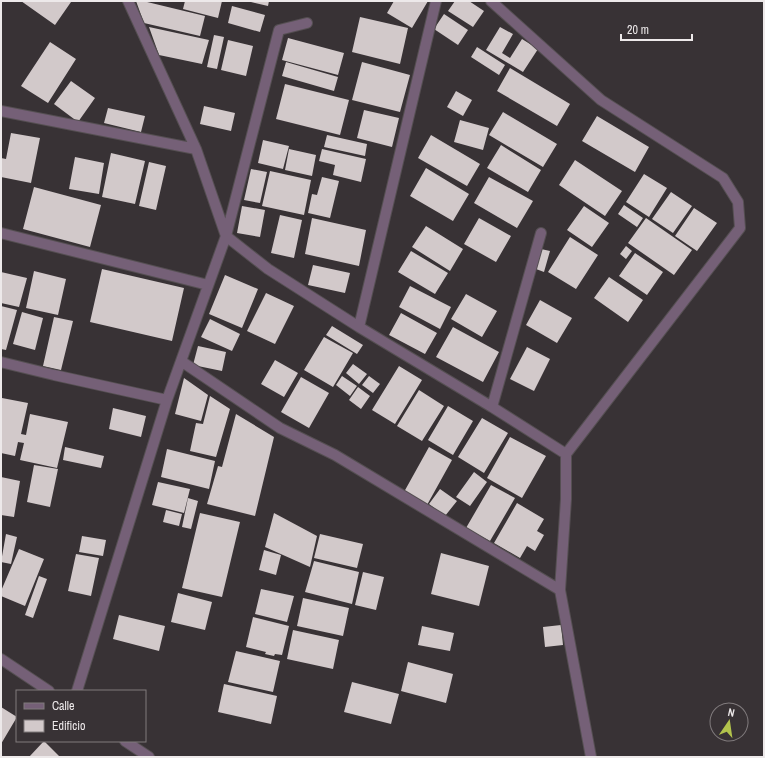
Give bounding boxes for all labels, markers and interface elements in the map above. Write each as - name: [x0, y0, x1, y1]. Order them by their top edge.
- scale bar: [621, 16, 692, 42]
- text: 20 m: [627, 22, 649, 38]
- legend: [16, 690, 146, 742]
- text: Calle: [52, 698, 74, 714]
- north arrow: [709, 702, 749, 742]
- text: N: [727, 705, 736, 720]
- text: Edificio: [52, 718, 85, 734]

